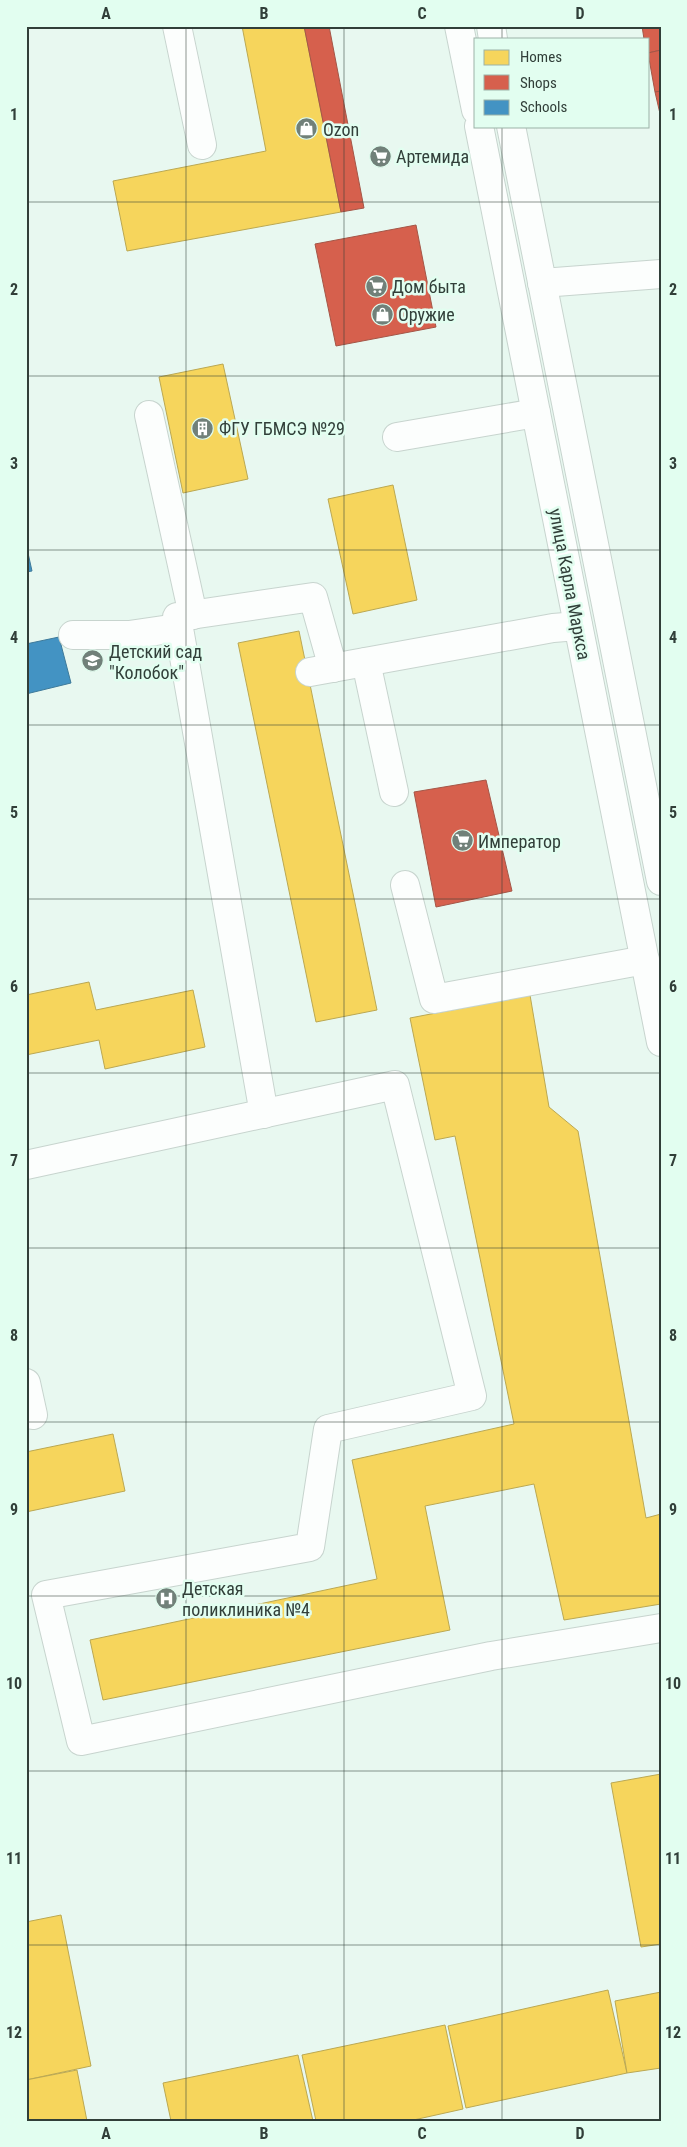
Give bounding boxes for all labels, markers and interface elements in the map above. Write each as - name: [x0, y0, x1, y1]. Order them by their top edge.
- text: A: [101, 4, 111, 23]
- text: B: [260, 4, 269, 23]
- text: C: [417, 4, 427, 23]
- text: D: [575, 4, 585, 23]
- legend: [474, 38, 650, 128]
- text: Homes: [520, 48, 562, 66]
- text: Shops: [520, 74, 557, 92]
- text: Schools: [520, 98, 567, 116]
- text: 1: [10, 105, 18, 124]
- text: 1: [669, 105, 677, 124]
- shop icon: Ozon: [295, 117, 319, 141]
- place label: Ozon: [323, 119, 359, 140]
- supermarket icon: Артемида: [368, 144, 392, 168]
- place label: Артемида: [396, 146, 469, 167]
- supermarket icon: Дом быта: [364, 274, 388, 298]
- place label: Дом быта: [392, 276, 466, 297]
- text: 2: [10, 280, 18, 299]
- text: 2: [669, 280, 677, 299]
- shop icon: Оружие: [370, 302, 394, 326]
- place label: Оружие: [398, 304, 455, 325]
- building icon: ФГУ ГБМСЭ №29: [191, 416, 215, 440]
- place label: ФГУ ГБМСЭ №29: [219, 418, 345, 439]
- text: 3: [10, 454, 18, 473]
- text: 3: [669, 454, 677, 473]
- street label: улица Карла Маркса: [545, 507, 595, 661]
- text: 4: [10, 628, 18, 647]
- text: 4: [669, 628, 677, 647]
- place label: Детский сад "Колобок": [109, 641, 203, 683]
- school or university icon: Детский сад "Колобок": [81, 649, 105, 673]
- text: 5: [10, 803, 18, 822]
- text: 5: [669, 803, 677, 822]
- supermarket icon: Император: [450, 829, 474, 853]
- place label: Император: [478, 831, 561, 852]
- text: 6: [10, 977, 18, 996]
- text: 6: [669, 977, 677, 996]
- text: 7: [10, 1151, 18, 1170]
- text: 7: [669, 1151, 677, 1170]
- text: 8: [10, 1326, 18, 1345]
- text: 8: [669, 1326, 677, 1345]
- text: 9: [10, 1500, 18, 1519]
- text: 9: [669, 1500, 677, 1519]
- place label: Детская поликлиника №4: [182, 1578, 310, 1620]
- hospital icon: Детская поликлиника №4: [154, 1586, 178, 1610]
- text: 10: [6, 1674, 22, 1693]
- text: 10: [665, 1674, 681, 1693]
- text: 11: [6, 1849, 22, 1868]
- text: 11: [665, 1849, 681, 1868]
- text: 12: [6, 2023, 22, 2042]
- text: 12: [665, 2023, 681, 2042]
- text: A: [101, 2124, 111, 2143]
- text: B: [260, 2124, 269, 2143]
- text: C: [417, 2124, 427, 2143]
- text: D: [575, 2124, 585, 2143]

